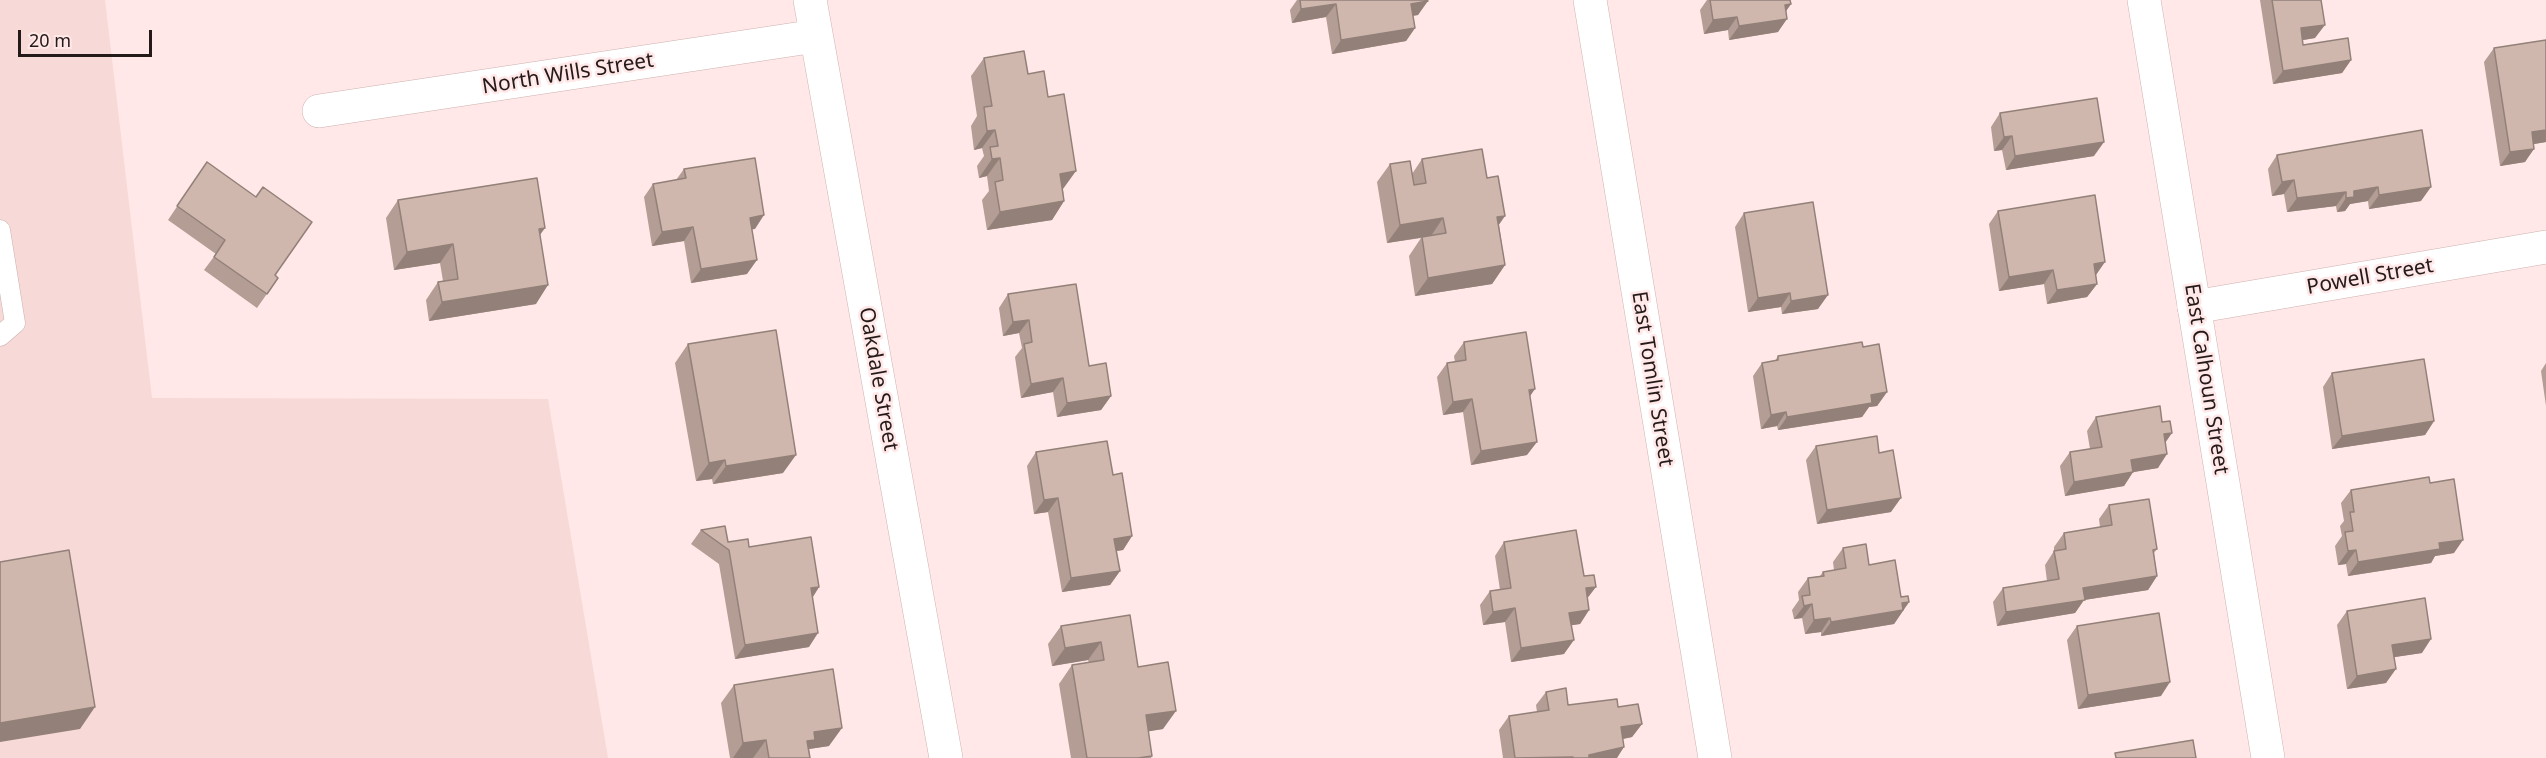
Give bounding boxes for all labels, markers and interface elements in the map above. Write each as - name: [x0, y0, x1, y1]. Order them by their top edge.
- scale bar: [21, 18, 154, 56]
- text: 20 m: [29, 28, 71, 52]
- street label: North Wills Street: [480, 48, 656, 100]
- street label: Powell Street: [2305, 253, 2435, 301]
- street label: East Calhoun Street: [2178, 282, 2234, 476]
- street label: East Tomlin Street: [1626, 290, 1678, 468]
- street label: Oakdale Street: [853, 305, 903, 453]

